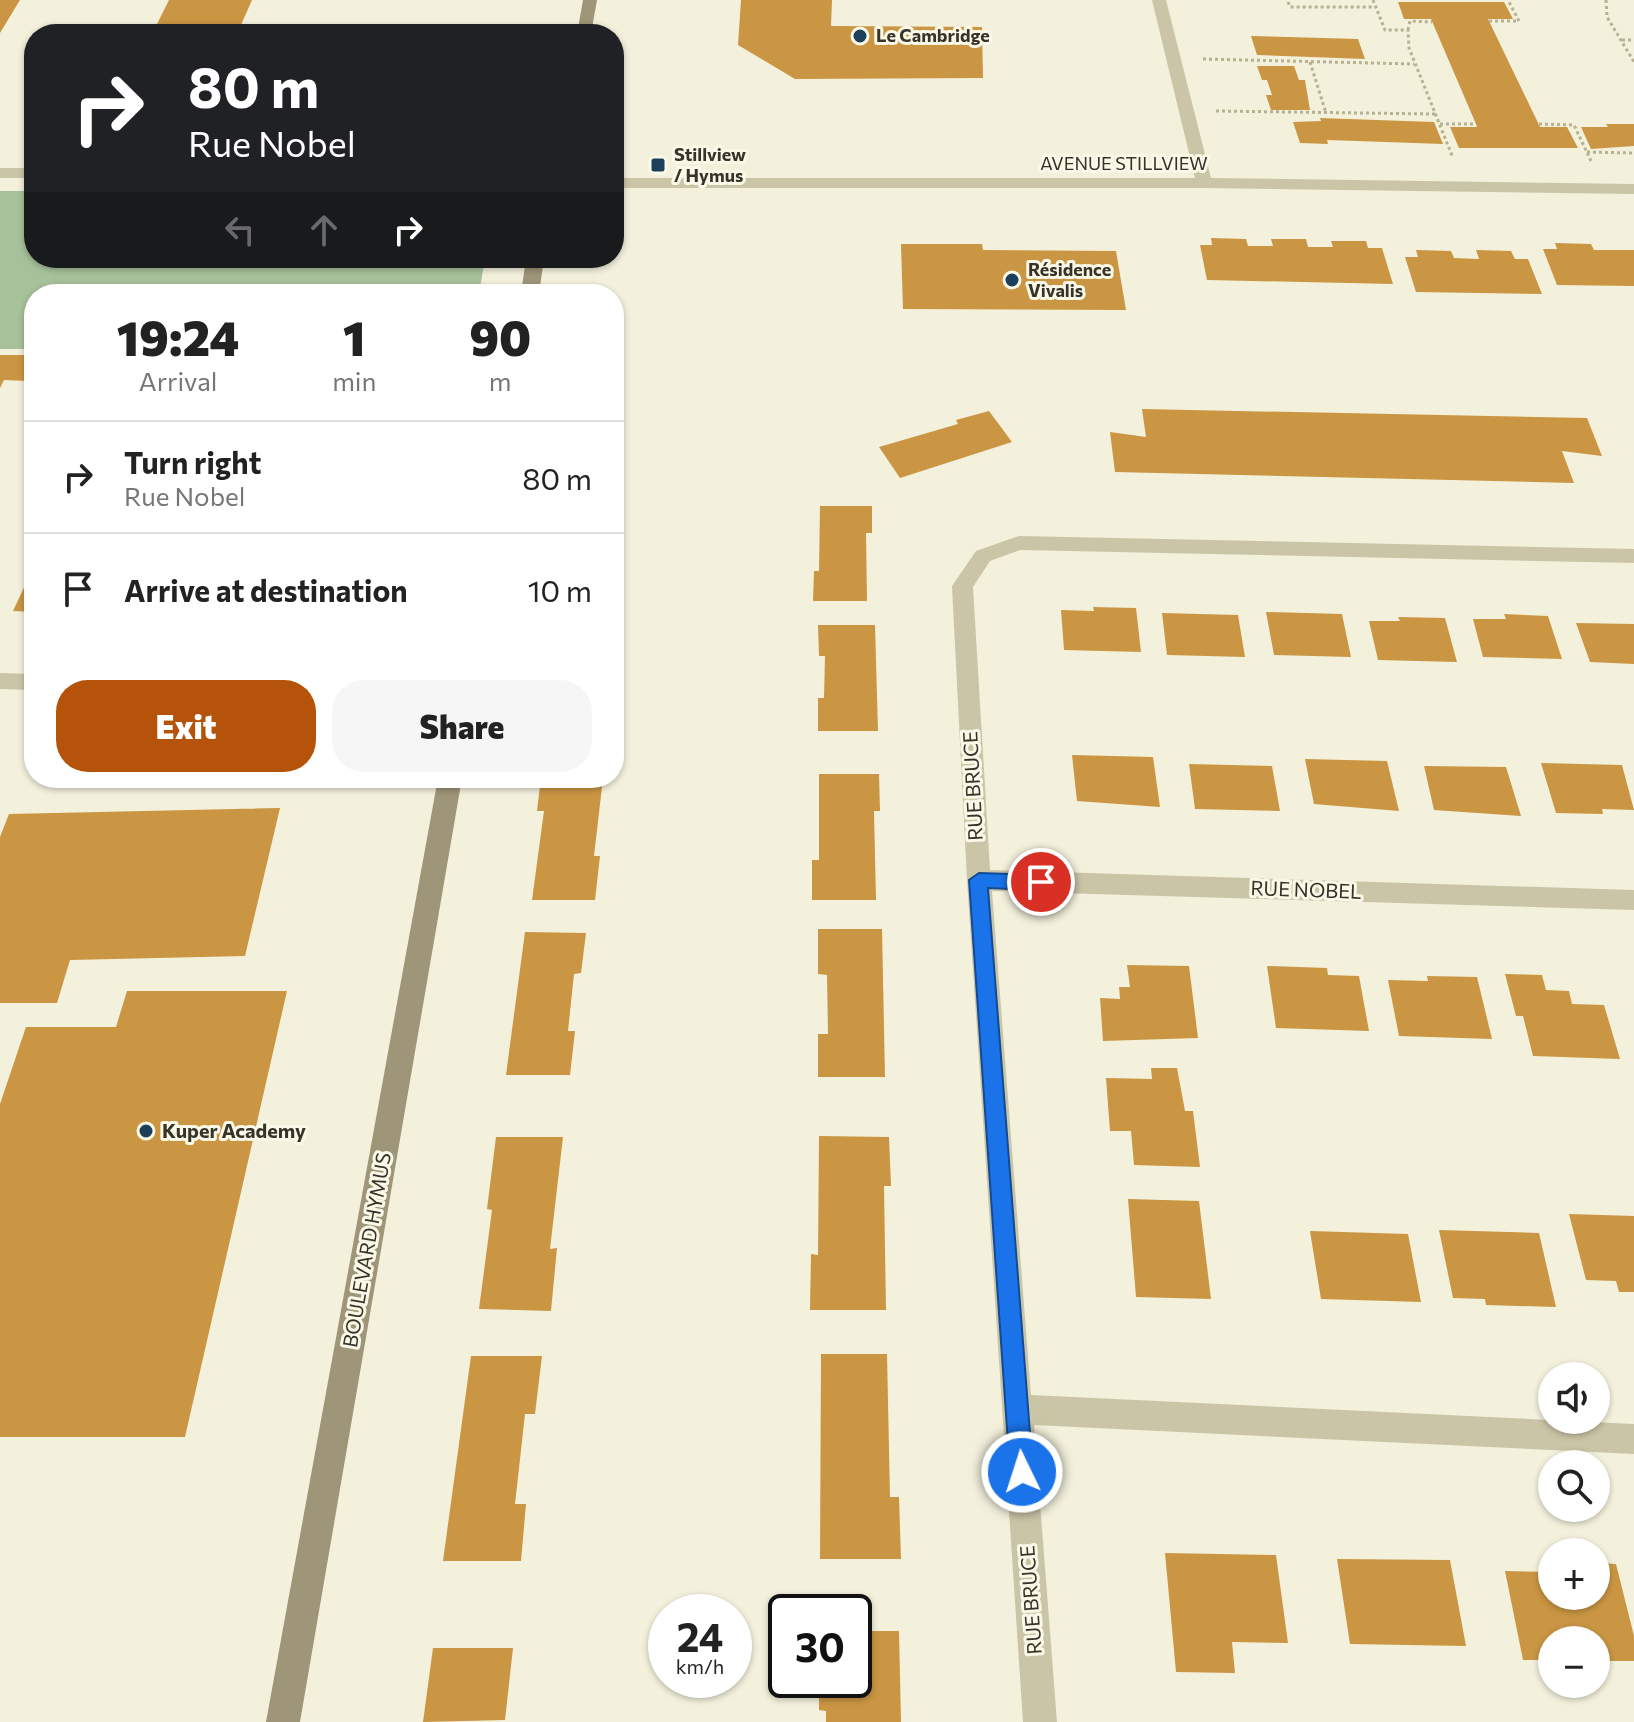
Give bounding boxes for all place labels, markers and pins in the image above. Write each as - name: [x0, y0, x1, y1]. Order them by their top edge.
- place label: Le Cambridge: [876, 24, 990, 46]
- marker: Le Cambridge: [851, 27, 869, 45]
- place label: Stillview / Hymus: [674, 143, 746, 186]
- marker: Stillview / Hymus: [649, 156, 667, 174]
- place label: Résidence Vivalis: [1028, 258, 1111, 301]
- marker: Résidence Vivalis: [1003, 271, 1021, 289]
- pin: [1007, 848, 1075, 916]
- place label: Kuper Academy: [162, 1118, 306, 1142]
- marker: Kuper Academy: [137, 1122, 155, 1140]

